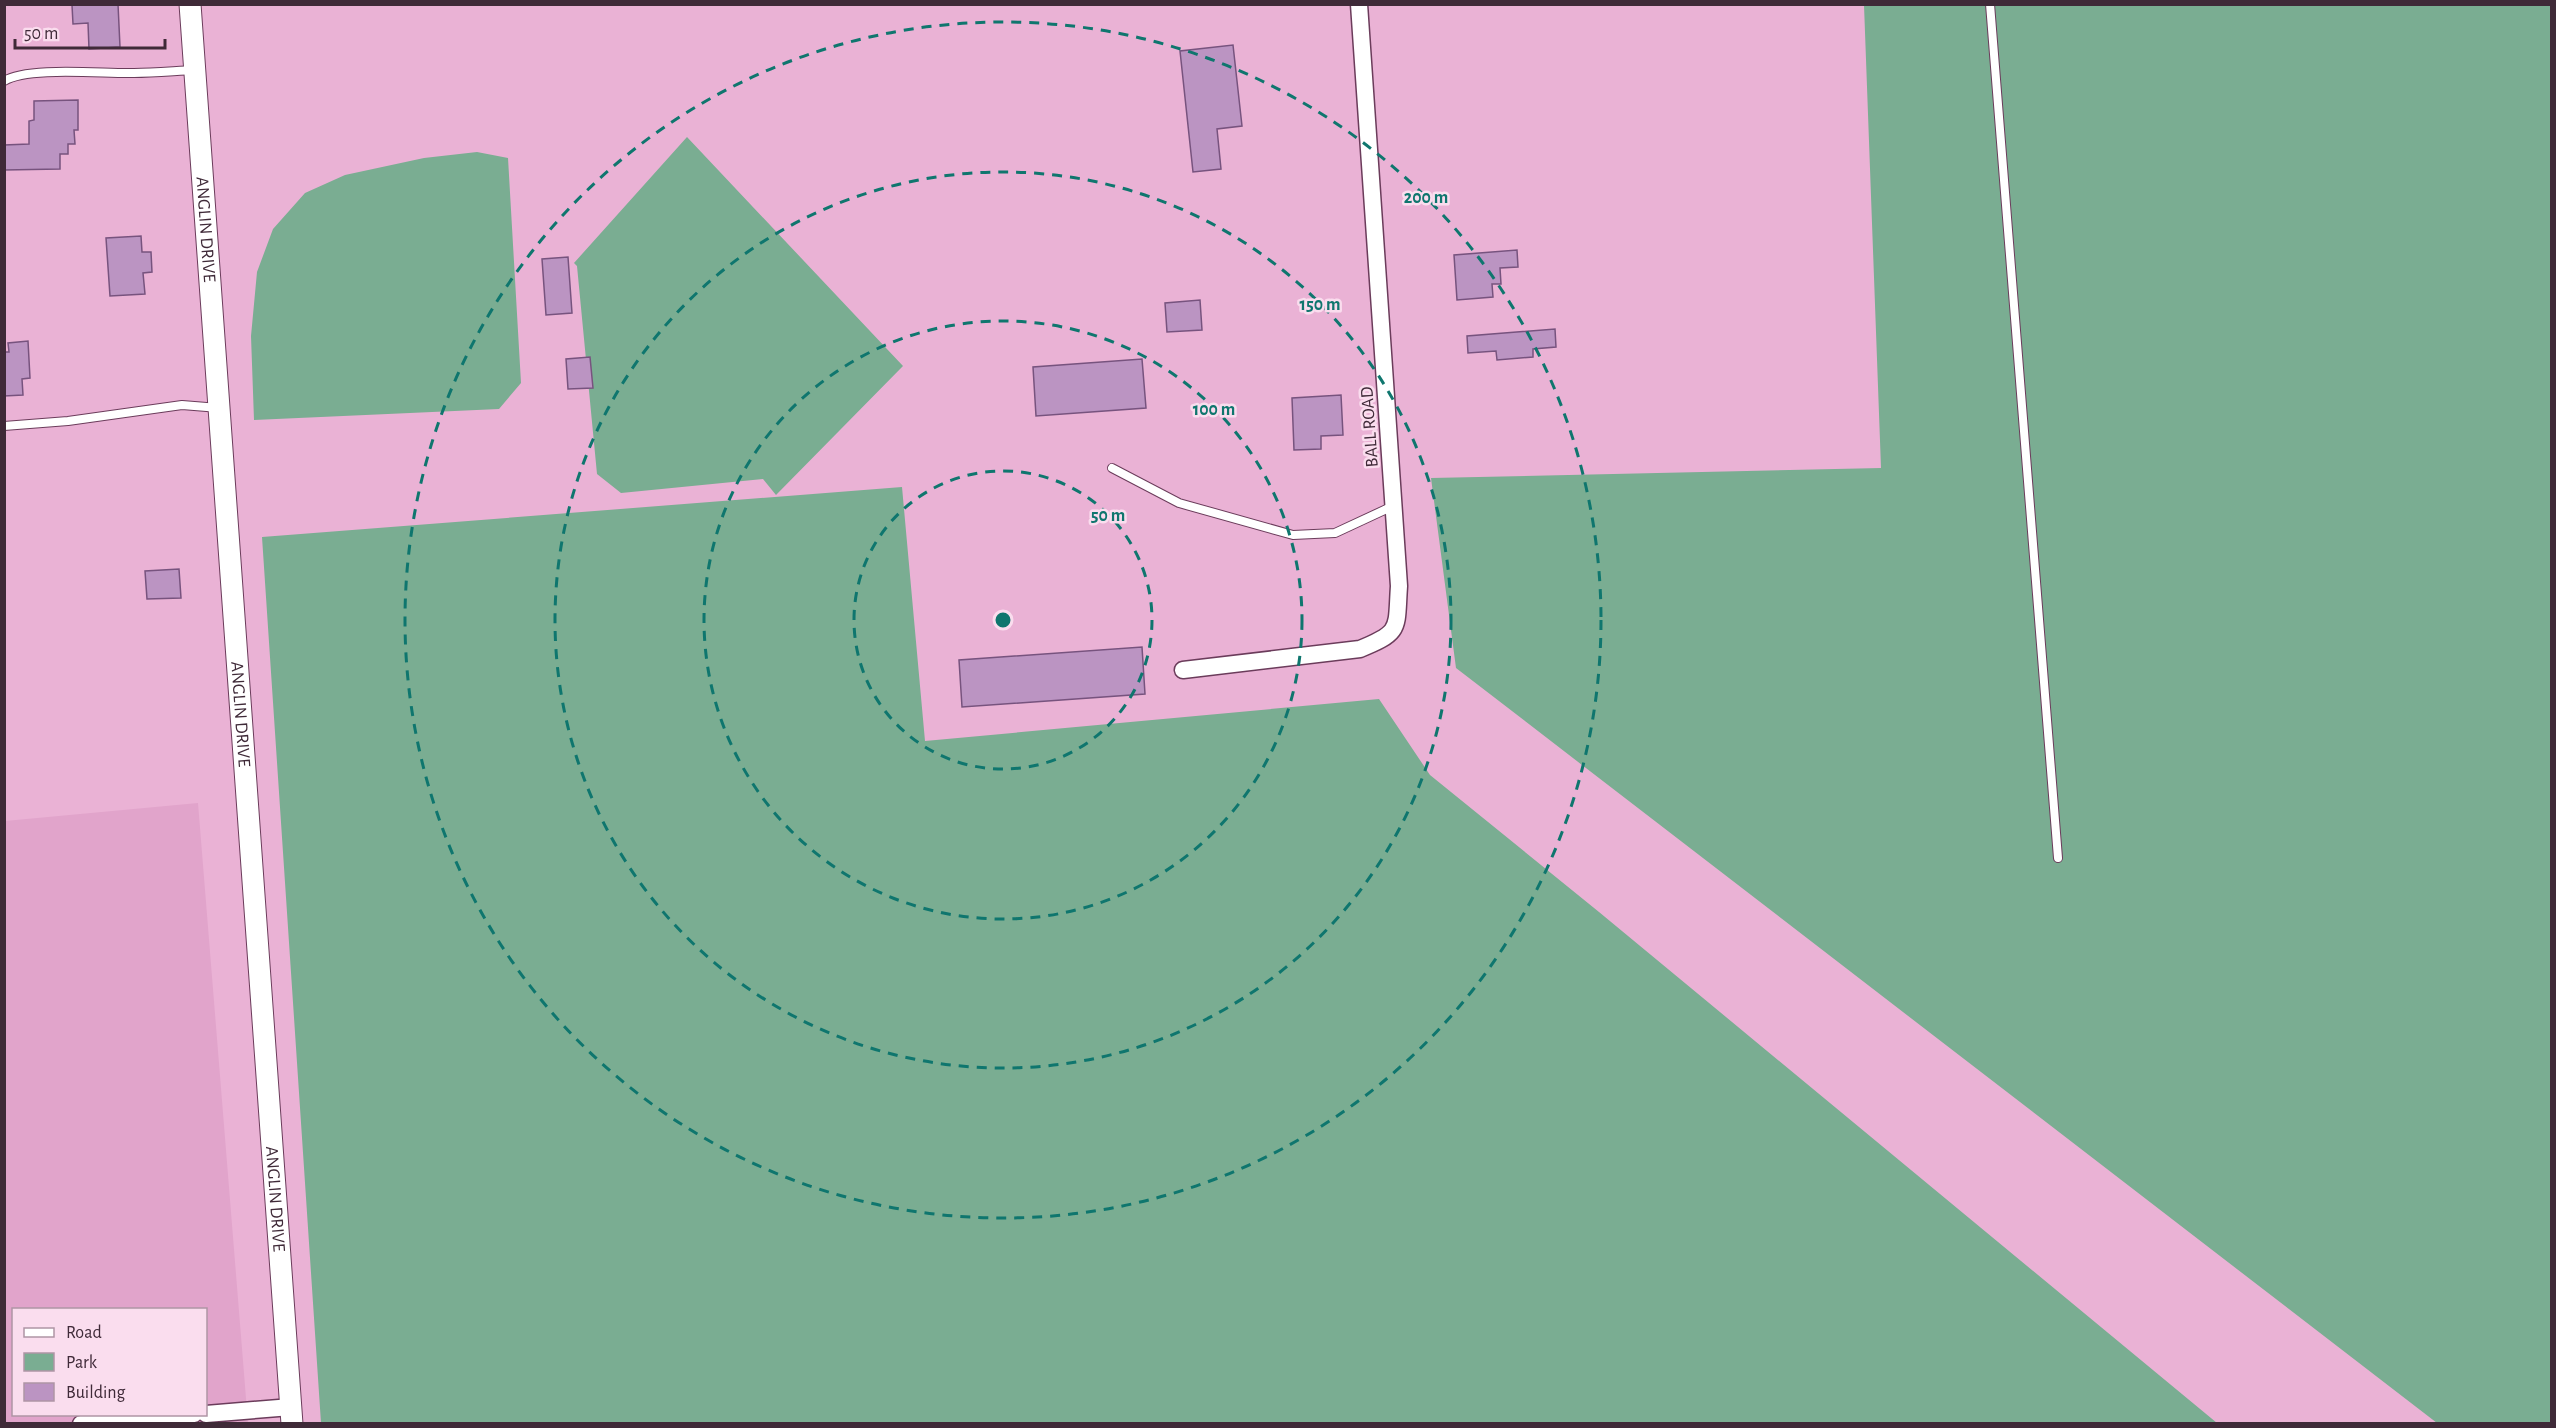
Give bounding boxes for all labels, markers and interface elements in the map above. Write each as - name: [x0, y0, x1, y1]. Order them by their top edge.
- scale bar: [15, 12, 165, 50]
- text: 50 m: [24, 25, 58, 43]
- street label: ANGLIN DRIVE: [192, 176, 218, 283]
- text: 200 m: [1404, 189, 1448, 207]
- text: 150 m: [1300, 296, 1340, 314]
- street label: BALL ROAD: [1358, 386, 1382, 468]
- text: 100 m: [1193, 401, 1235, 419]
- text: 50 m: [1091, 507, 1125, 525]
- centre of rings: [993, 610, 1013, 630]
- street label: ANGLIN DRIVE: [227, 661, 253, 768]
- street label: ANGLIN DRIVE: [262, 1146, 288, 1253]
- legend: [12, 1308, 207, 1416]
- text: Road: [66, 1324, 102, 1342]
- text: Park: [66, 1354, 98, 1372]
- text: Building: [66, 1384, 126, 1402]

